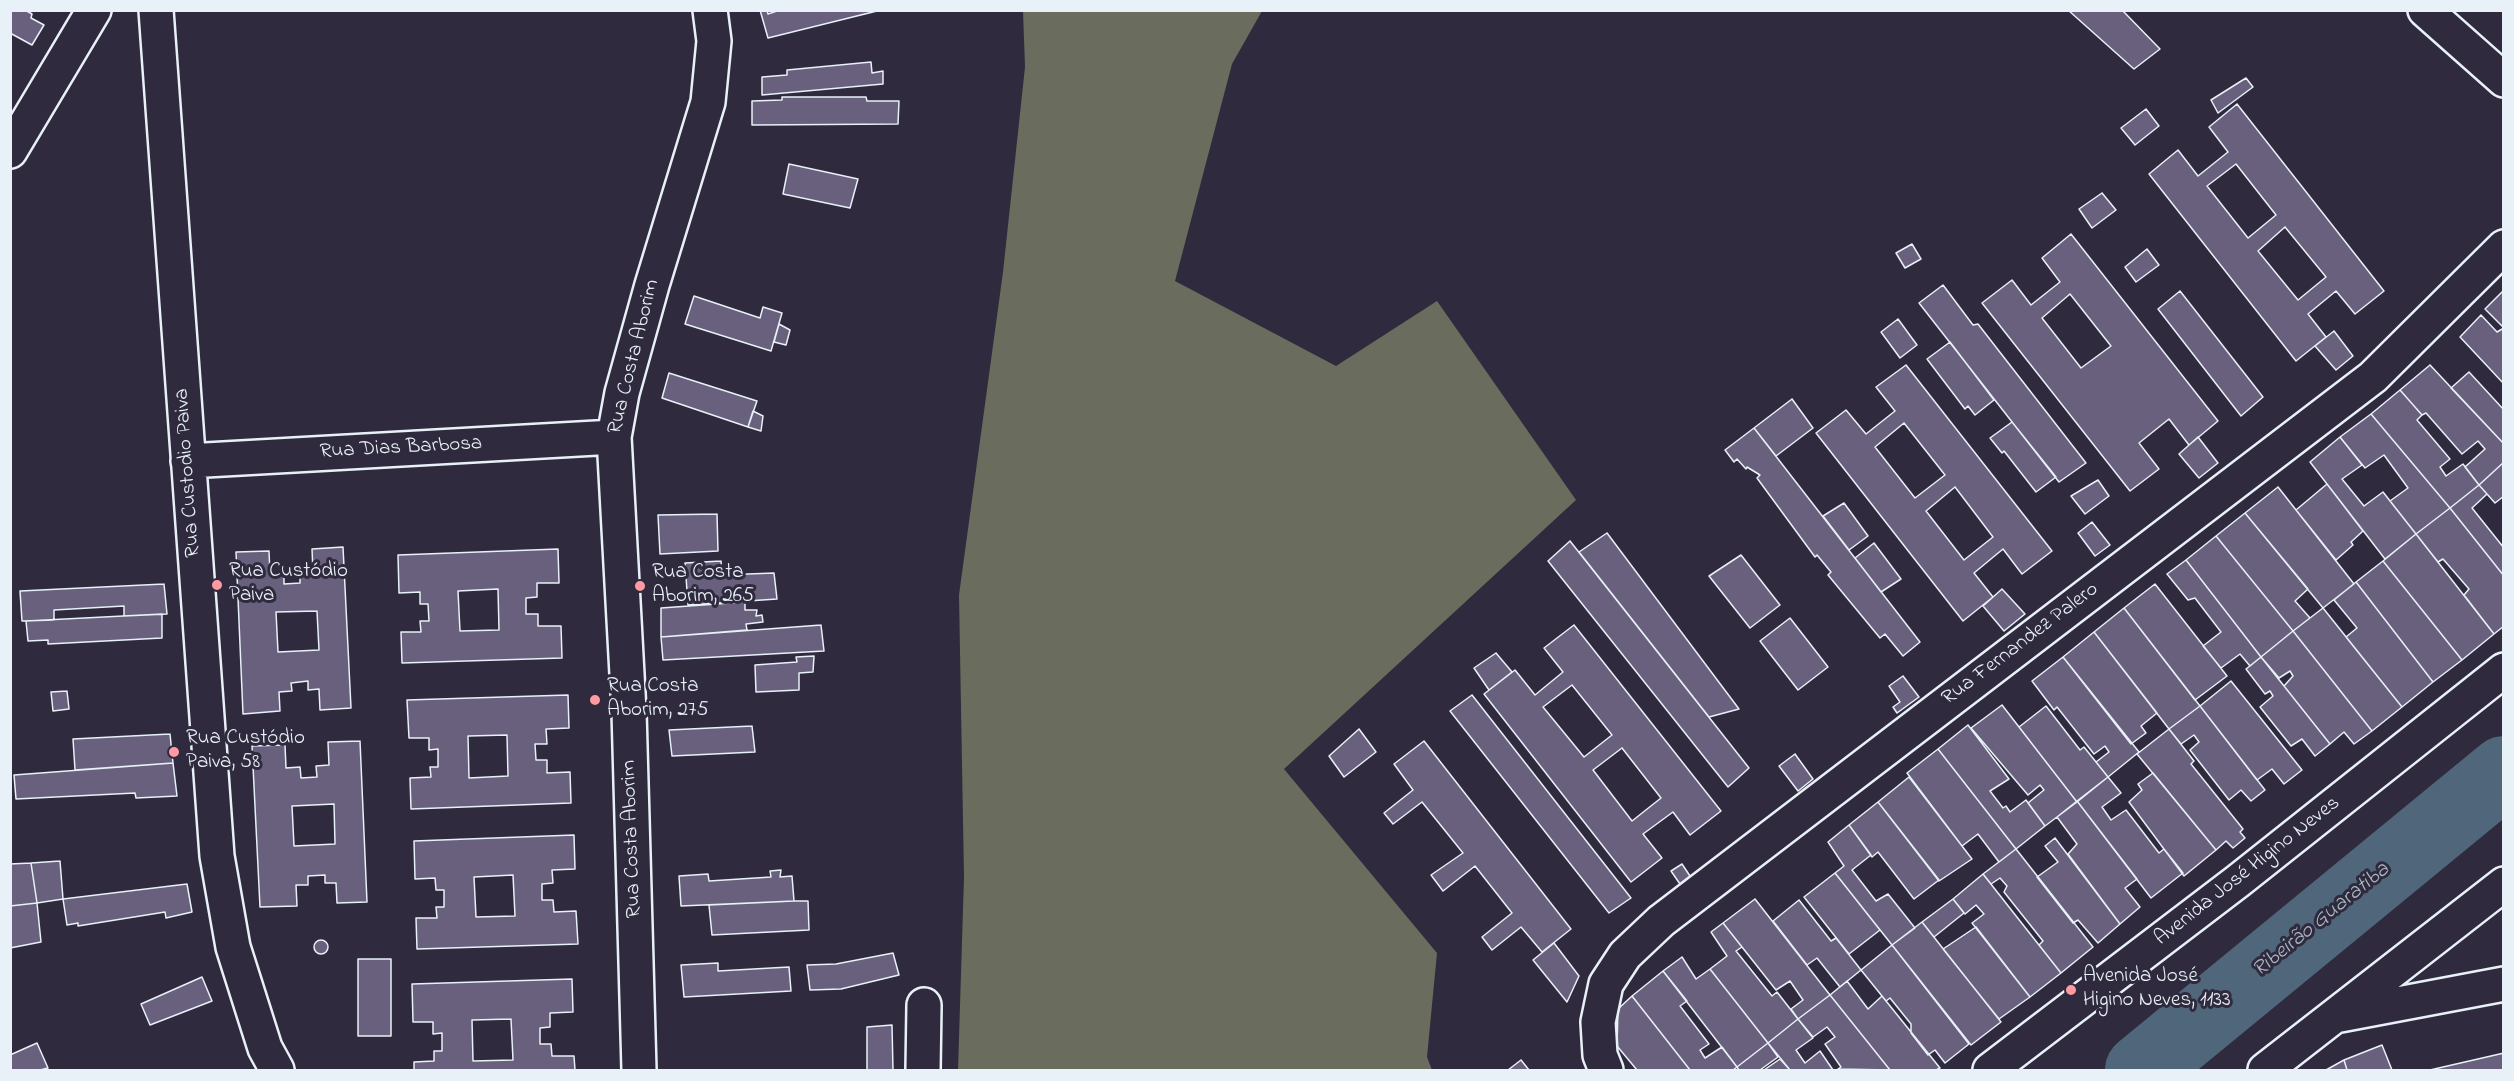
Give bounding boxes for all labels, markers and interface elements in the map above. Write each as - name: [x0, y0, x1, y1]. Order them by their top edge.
- street label: Rua Costa Aborim: [604, 277, 666, 437]
- street label: Rua Custodio Paiva: [171, 388, 207, 558]
- street label: Rua Dias Barbosa: [319, 432, 483, 466]
- place label: Rua Custódio Paiva: [229, 560, 348, 610]
- place label: Rua Costa Aborim, 265: [652, 561, 754, 611]
- marker: Rua Custódio Paiva: [210, 578, 224, 592]
- street label: Rua Fernandez Palero: [1938, 578, 2104, 712]
- marker: Rua Costa Aborim, 265: [633, 579, 647, 593]
- place label: Rua Costa Aborim, 275: [607, 675, 708, 725]
- marker: Rua Costa Aborim, 275: [588, 693, 602, 707]
- place label: Rua Custódio Paiva, 58: [186, 727, 305, 777]
- marker: Rua Custódio Paiva, 58: [167, 745, 181, 759]
- street label: Rua Costa Aborim: [618, 759, 648, 919]
- street label: Avenida José Higino Neves: [2150, 792, 2346, 952]
- water label: Ribeirão Guaratiba: [2248, 858, 2396, 984]
- place label: Avenida José Higino Neves, 1133: [2083, 965, 2231, 1015]
- marker: Avenida José Higino Neves, 1133: [2064, 983, 2078, 997]

